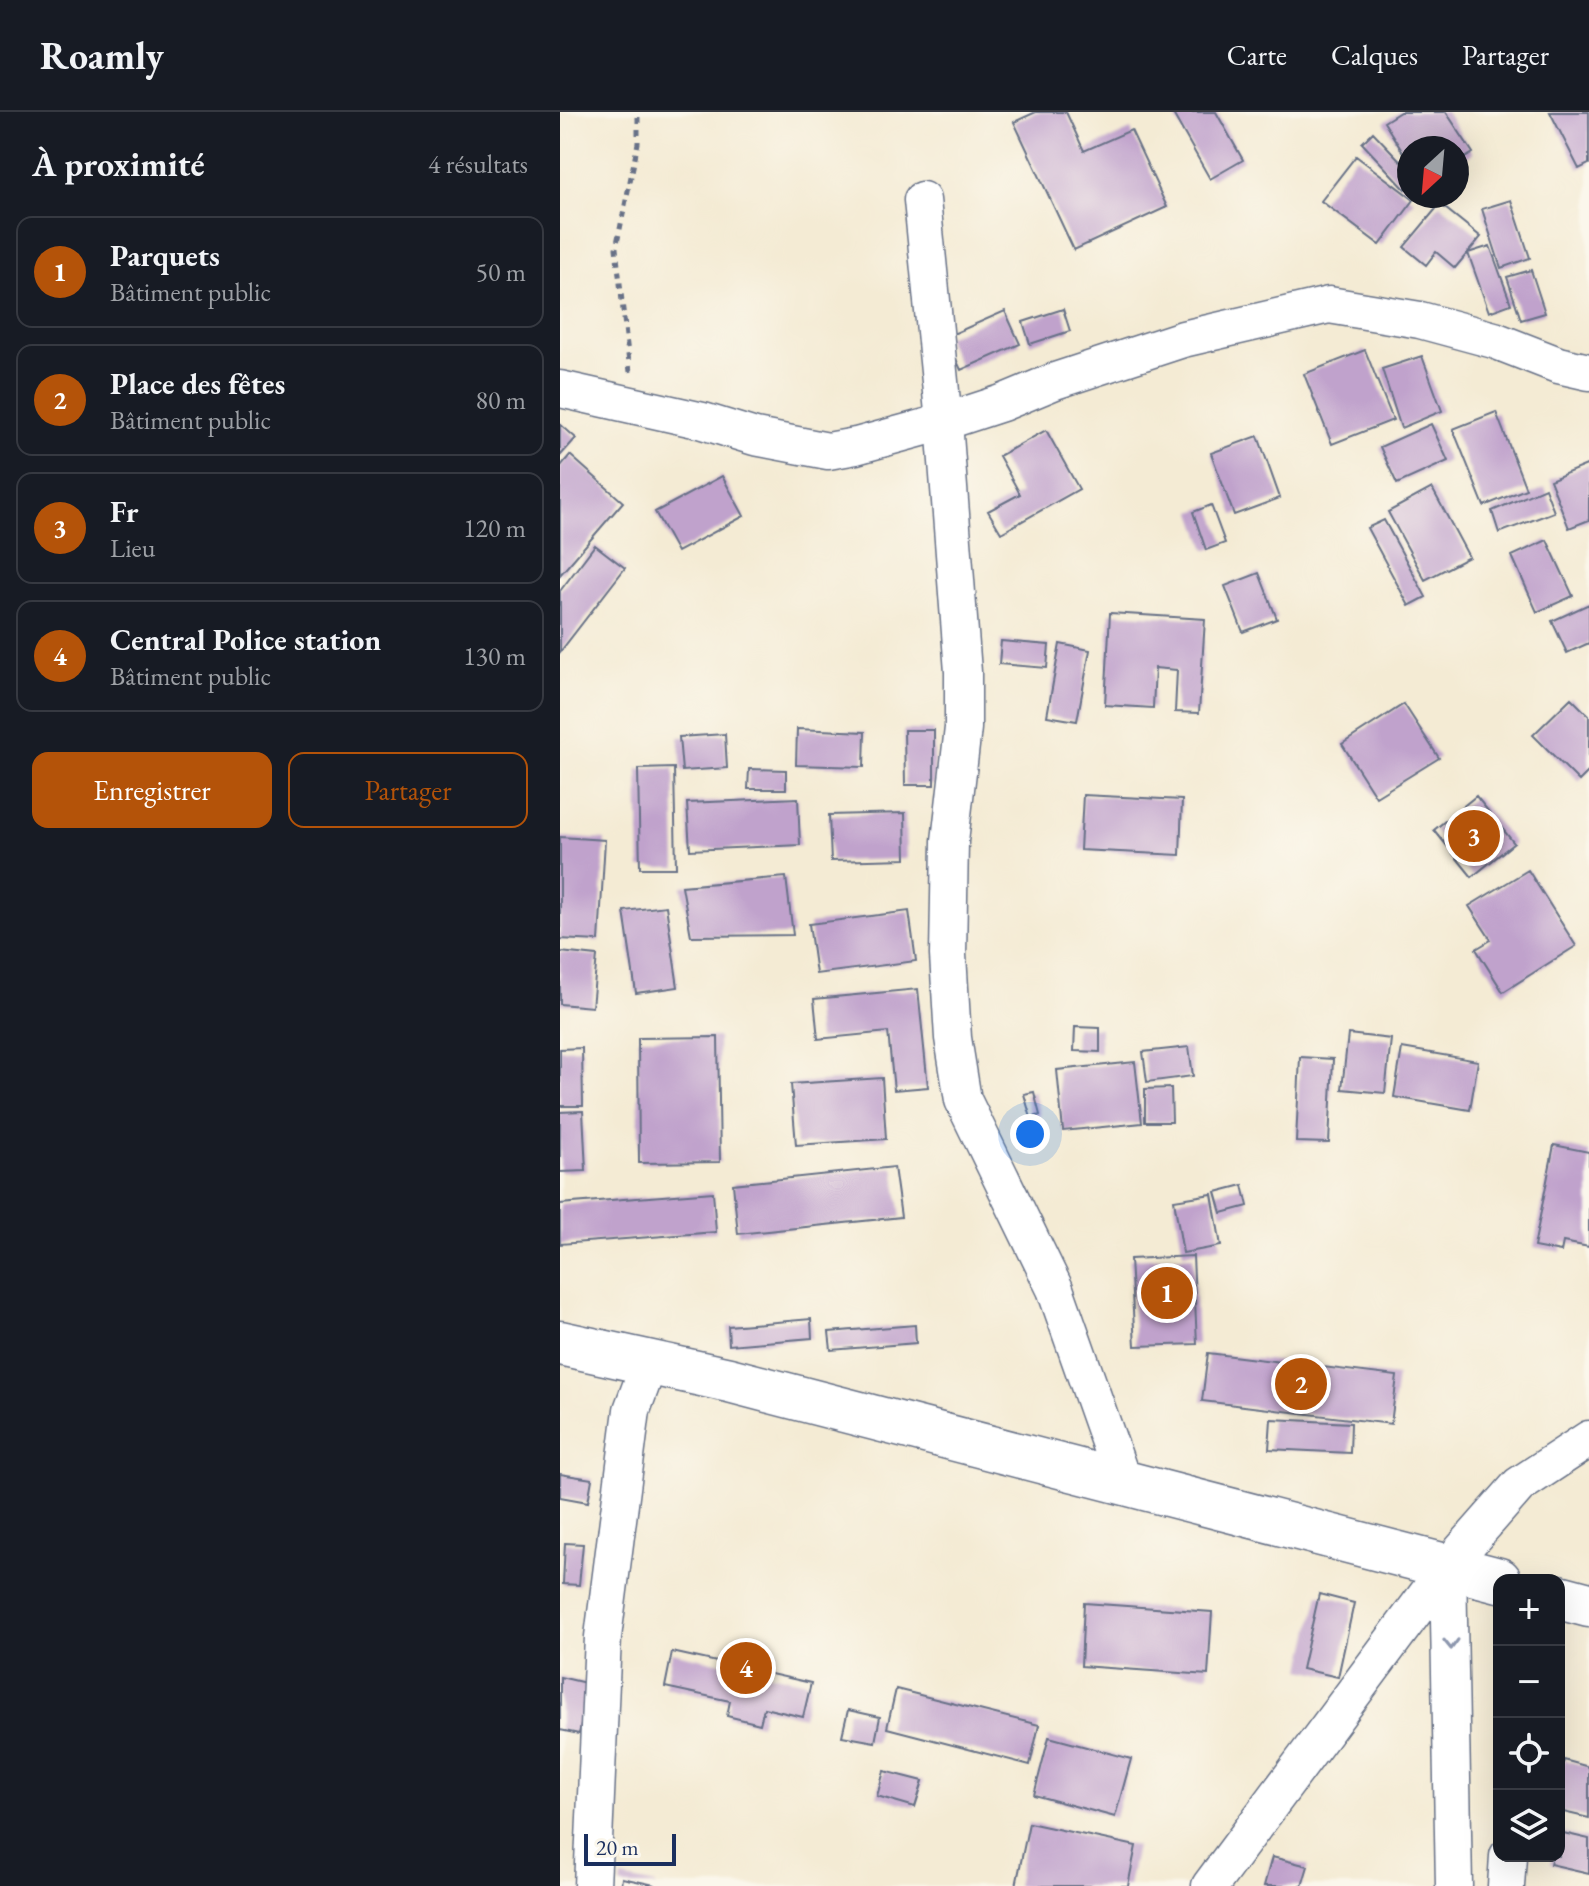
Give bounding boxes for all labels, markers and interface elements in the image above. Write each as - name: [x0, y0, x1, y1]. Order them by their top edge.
- text: Roamly: [40, 31, 164, 80]
- text: Carte: [1227, 37, 1287, 73]
- text: Calques: [1331, 37, 1418, 73]
- text: Partager: [1462, 37, 1549, 73]
- north arrow: [1397, 136, 1469, 208]
- text: À proximité: [32, 142, 205, 186]
- text: 4 résultats: [428, 147, 528, 181]
- text: Parquets: [110, 236, 220, 275]
- text: 1: [53, 255, 67, 289]
- text: 50 m: [476, 255, 526, 289]
- text: Bâtiment public: [110, 275, 271, 309]
- text: Place des fêtes: [110, 364, 285, 403]
- text: 2: [53, 383, 67, 417]
- text: 80 m: [476, 383, 526, 417]
- text: Bâtiment public: [110, 403, 271, 437]
- text: Fr: [110, 492, 138, 531]
- text: 3: [53, 511, 67, 545]
- text: 120 m: [463, 511, 526, 545]
- text: Lieu: [110, 531, 155, 565]
- text: Central Police station: [110, 620, 381, 659]
- text: 4: [53, 639, 67, 673]
- text: 130 m: [463, 639, 526, 673]
- text: Bâtiment public: [110, 659, 271, 693]
- button: Enregistrer: [32, 752, 272, 828]
- button: Partager: [288, 752, 528, 828]
- pin: 3: [1448, 806, 1500, 866]
- your location: [1010, 1114, 1050, 1154]
- pin: 1: [1141, 1263, 1193, 1323]
- pin: 2: [1275, 1354, 1327, 1414]
- map controls: [1493, 1574, 1565, 1862]
- button: +: [1493, 1574, 1565, 1646]
- pin: 4: [720, 1638, 772, 1698]
- one-way arrow: [1442, 1638, 1460, 1651]
- button: −: [1493, 1646, 1565, 1718]
- button: locate: [1493, 1718, 1565, 1790]
- button: layers: [1493, 1790, 1565, 1862]
- scale bar: [584, 1830, 676, 1866]
- text: 20 m: [596, 1833, 639, 1862]

